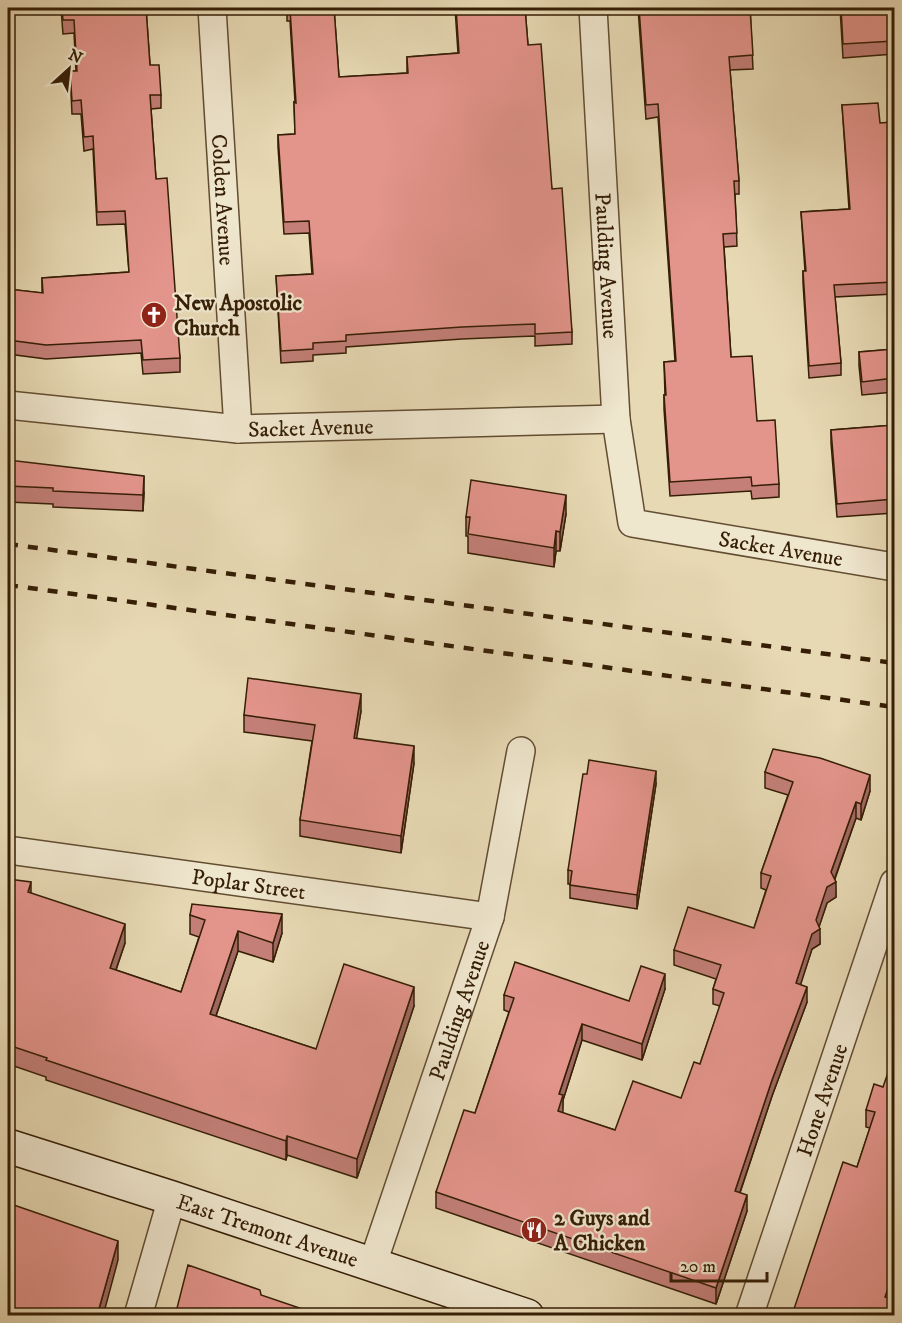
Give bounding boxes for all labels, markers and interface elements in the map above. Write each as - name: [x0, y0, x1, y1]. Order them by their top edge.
- north arrow: [39, 39, 99, 99]
- text: N: [65, 45, 86, 68]
- street label: Colden Avenue: [205, 133, 240, 266]
- street label: Paulding Avenue: [588, 192, 623, 340]
- place label: New Apostolic Church: [174, 290, 303, 342]
- church icon: New Apostolic Church: [139, 300, 169, 330]
- street label: Sacket Avenue: [248, 413, 374, 444]
- street label: Sacket Avenue: [717, 526, 845, 573]
- street label: Poplar Street: [190, 864, 307, 906]
- street label: Paulding Avenue: [424, 937, 496, 1084]
- street label: Hone Avenue: [791, 1040, 854, 1160]
- street label: East Tremont Avenue: [173, 1189, 362, 1274]
- place label: 2 Guys and A Chicken: [553, 1205, 651, 1257]
- restaurant icon: 2 Guys and A Chicken: [519, 1215, 549, 1245]
- scale bar: [671, 1245, 767, 1283]
- text: 20 m: [680, 1256, 716, 1278]

